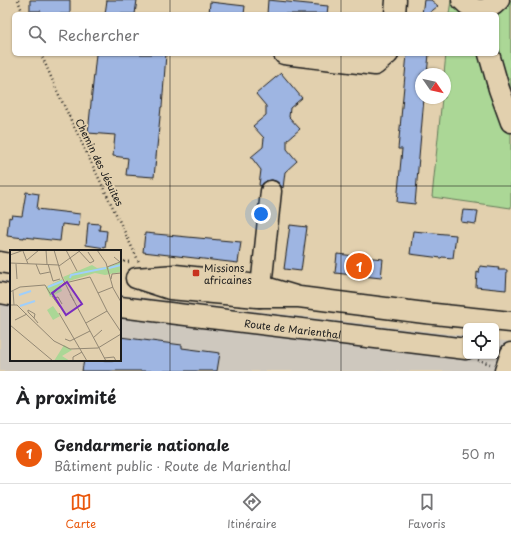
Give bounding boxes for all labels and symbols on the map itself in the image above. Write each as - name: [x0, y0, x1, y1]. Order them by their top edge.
- north arrow: [415, 68, 451, 104]
- street label: Chemin des Jésuites: [72, 116, 128, 209]
- your location: [251, 204, 271, 224]
- inset map: [10, 250, 121, 361]
- pin: 1: [346, 251, 372, 281]
- place label: Missions africaines: [204, 260, 252, 287]
- marker: Missions africaines: [191, 268, 201, 278]
- street label: Route de Marienthal: [243, 315, 342, 341]

